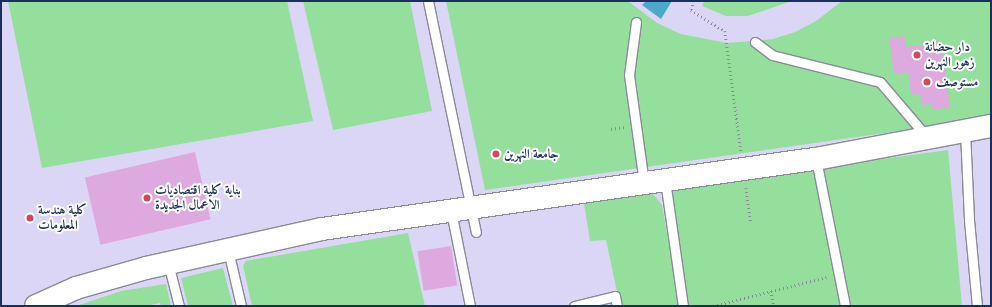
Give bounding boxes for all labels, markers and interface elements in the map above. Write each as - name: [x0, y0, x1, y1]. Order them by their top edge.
- place label: دار حضانة زهور النهرين: [925, 40, 975, 71]
- marker: دار حضانة زهور النهرين: [912, 50, 922, 60]
- place label: مستوصف: [936, 74, 978, 90]
- marker: مستوصف: [921, 76, 933, 88]
- place label: جامعة النهرين: [504, 146, 559, 162]
- marker: جامعة النهرين: [491, 149, 501, 159]
- place label: بناية كلية اقتصاديات الاعمال الجديدة: [155, 183, 241, 214]
- marker: بناية كلية اقتصاديات الاعمال الجديدة: [142, 193, 152, 203]
- place label: كلية هندسة المعلومات: [38, 203, 87, 234]
- marker: كلية هندسة المعلومات: [25, 213, 35, 223]

